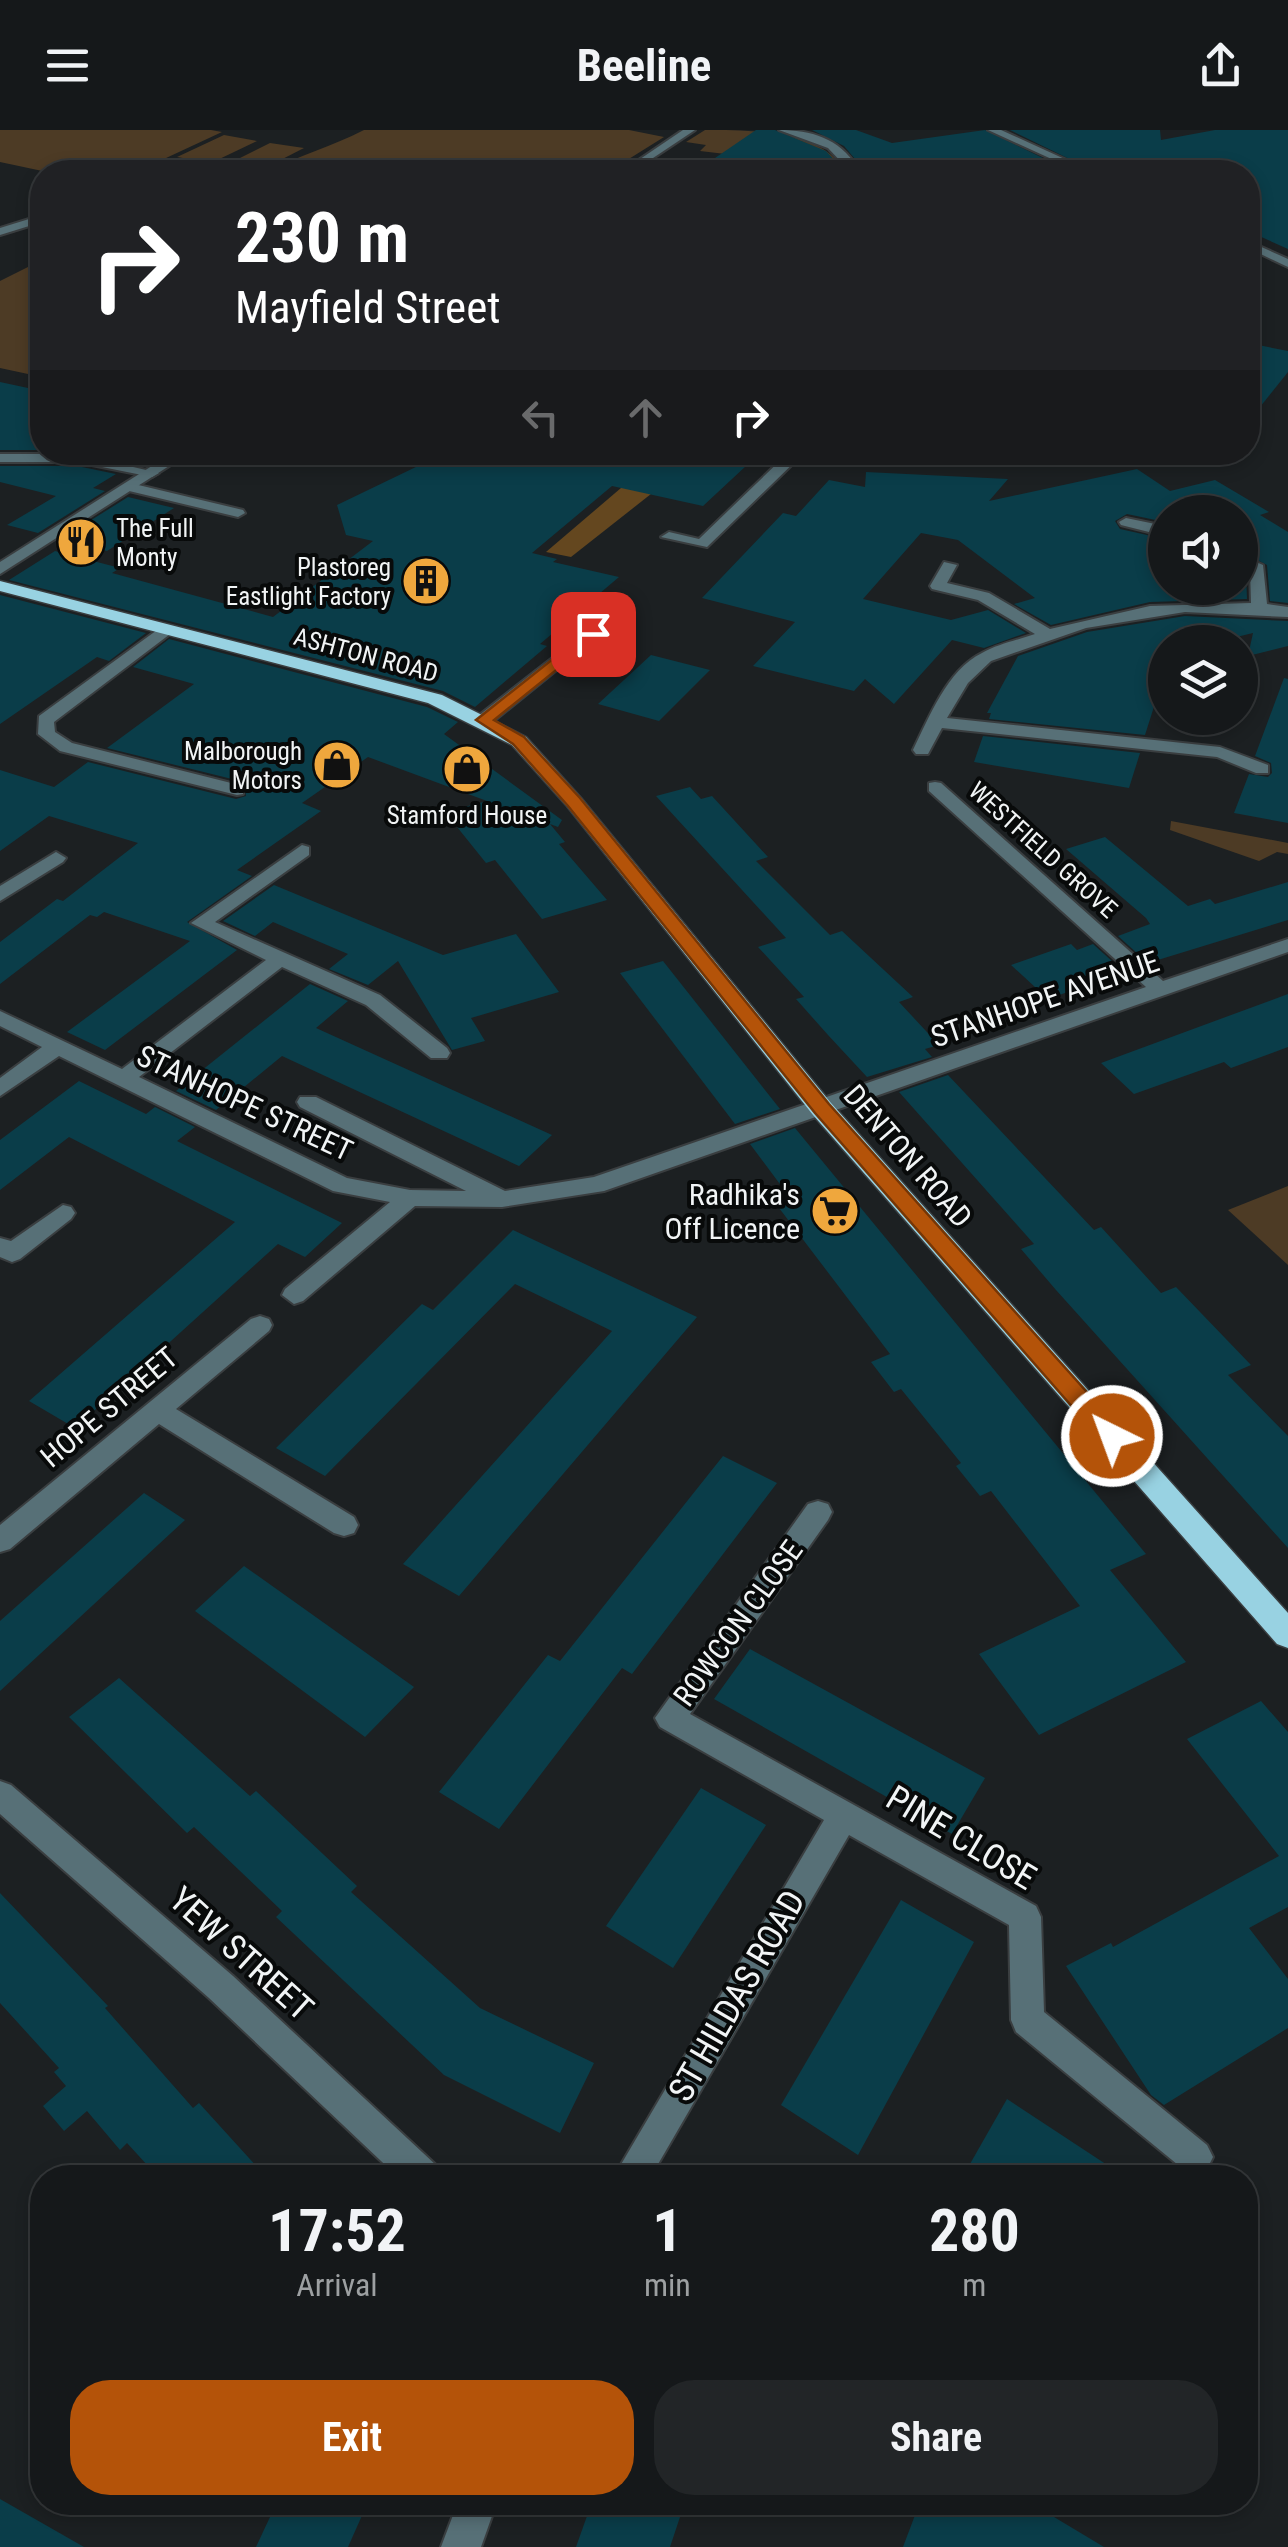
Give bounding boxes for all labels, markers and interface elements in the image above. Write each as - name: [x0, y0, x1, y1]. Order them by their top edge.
- icon: menu: [40, 38, 95, 93]
- icon: share: [1193, 38, 1248, 93]
- text: Beeline: [577, 39, 711, 92]
- text: 230 m: [235, 197, 409, 279]
- icon: right: [70, 200, 200, 330]
- text: Mayfield Street: [235, 281, 501, 334]
- icon: left: [513, 390, 568, 445]
- icon: ahead: [618, 390, 673, 445]
- icon: right: [723, 390, 778, 445]
- map controls: [1148, 495, 1258, 735]
- button: sound: [1148, 495, 1258, 605]
- place label: The Full Monty: [116, 514, 194, 572]
- restaurant icon: The Full Monty: [55, 516, 107, 568]
- place label: Plastoreg Eastlight Factory: [226, 553, 391, 611]
- building icon: Plastoreg Eastlight Factory: [400, 555, 452, 607]
- pin: [551, 592, 636, 677]
- icon: arrive: [566, 607, 621, 662]
- street label: ASHTON ROAD: [291, 622, 441, 688]
- button: layers: [1148, 625, 1258, 735]
- place label: Malborough Motors: [184, 737, 302, 795]
- shop icon: Malborough Motors: [311, 739, 363, 791]
- shop icon: Stamford House: [441, 743, 493, 795]
- street label: WESTFIELD GROVE: [963, 776, 1123, 924]
- place label: Stamford House: [387, 801, 547, 830]
- street label: STANHOPE AVENUE: [926, 944, 1164, 1054]
- street label: STANHOPE STREET: [132, 1038, 358, 1168]
- street label: DENTON ROAD: [837, 1078, 979, 1234]
- place label: Radhika's Off Licence: [665, 1177, 800, 1246]
- supermarket icon: Radhika's Off Licence: [809, 1185, 861, 1237]
- street label: HOPE STREET: [33, 1340, 185, 1474]
- position arrow: [1060, 1384, 1164, 1488]
- street label: ROWCON CLOSE: [666, 1533, 810, 1713]
- street label: PINE CLOSE: [879, 1777, 1043, 1899]
- street label: YEW STREET: [161, 1879, 321, 2029]
- street label: ST HILDAS ROAD: [660, 1883, 814, 2109]
- text: 17:52: [268, 2195, 406, 2266]
- text: 1: [652, 2195, 683, 2266]
- text: 280: [929, 2195, 1020, 2266]
- text: Arrival: [296, 2266, 378, 2304]
- text: min: [644, 2266, 691, 2304]
- text: m: [962, 2266, 986, 2304]
- button: Exit: [70, 2380, 634, 2495]
- button: Share: [654, 2380, 1218, 2495]

